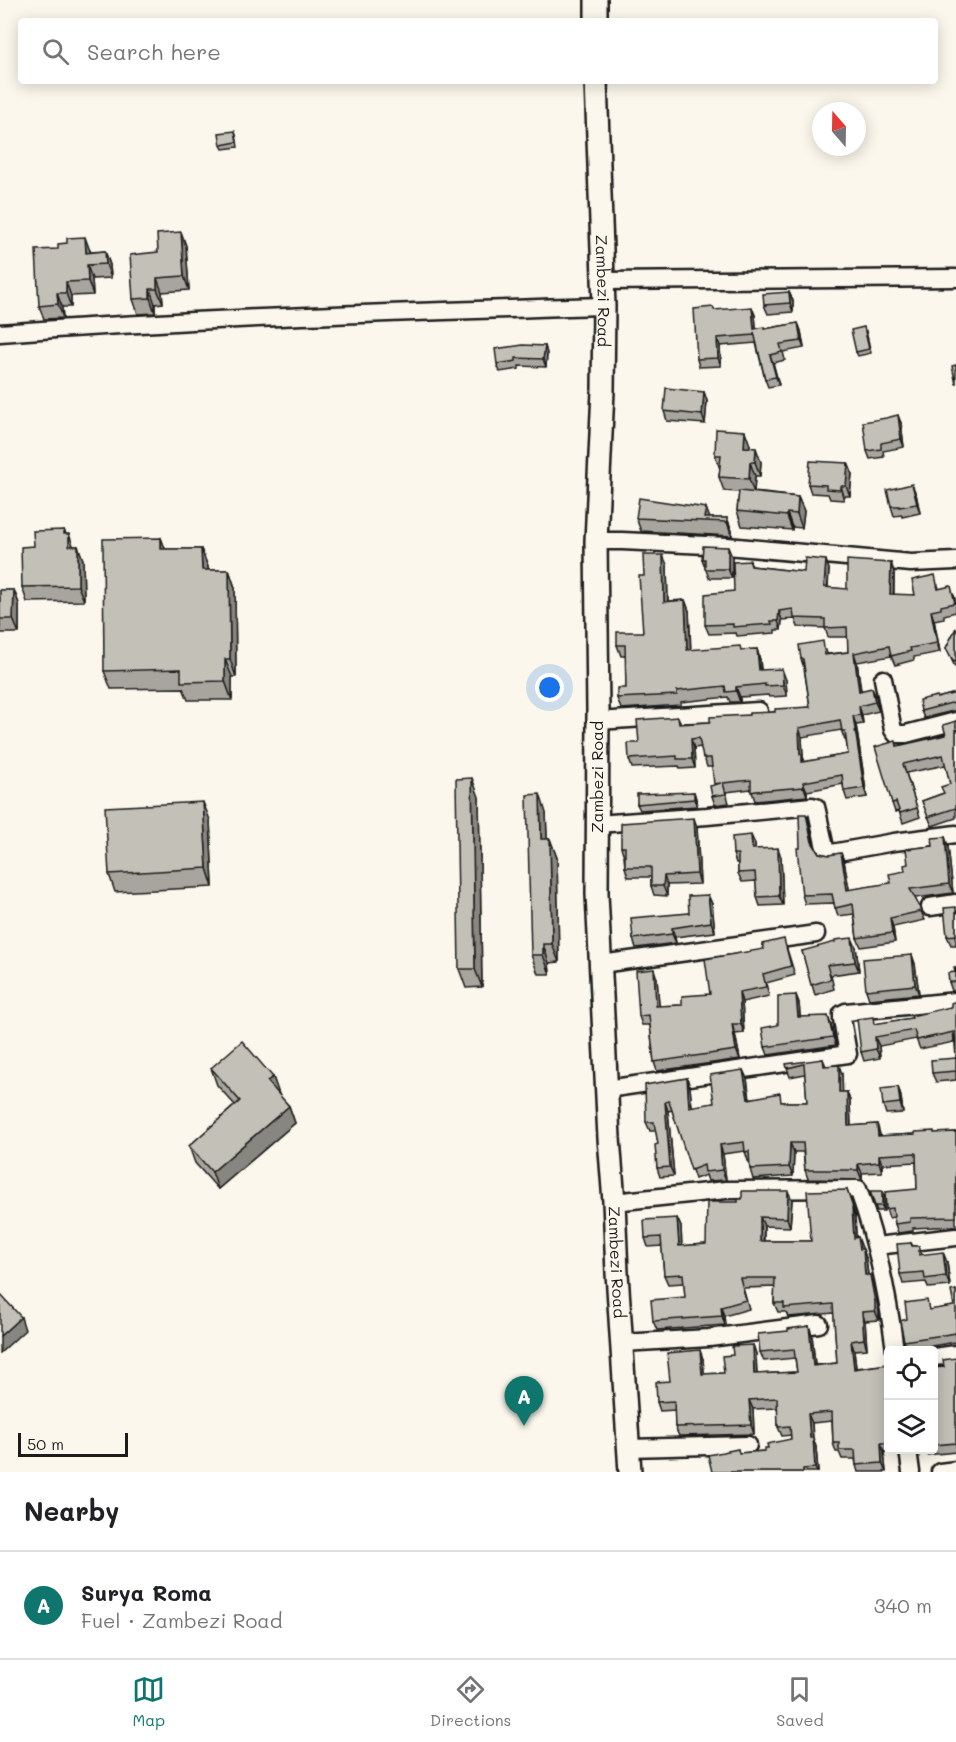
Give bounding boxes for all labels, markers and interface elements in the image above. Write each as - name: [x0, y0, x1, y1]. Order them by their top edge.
- search box: [18, 18, 938, 84]
- icon: search: [39, 35, 72, 68]
- text: Search here: [87, 37, 221, 66]
- north arrow: [812, 102, 866, 156]
- street label: Zambezi Road: [591, 234, 615, 347]
- your location: [535, 673, 564, 702]
- street label: Zambezi Road: [586, 721, 607, 833]
- street label: Zambezi Road: [604, 1205, 631, 1319]
- map controls: [884, 1346, 938, 1454]
- button: locate: [884, 1346, 938, 1400]
- pin: A: [504, 1376, 544, 1426]
- button: layers: [884, 1400, 938, 1454]
- scale bar: [18, 1430, 128, 1458]
- text: 50 m: [27, 1433, 64, 1454]
- text: Nearby: [24, 1494, 119, 1528]
- text: Surya Roma: [81, 1578, 212, 1607]
- text: A: [37, 1592, 50, 1618]
- text: 340 m: [874, 1592, 932, 1618]
- text: Fuel · Zambezi Road: [81, 1607, 282, 1633]
- tab: Map: [132, 1673, 165, 1730]
- tab: Directions: [430, 1673, 511, 1730]
- tab: Saved: [776, 1673, 824, 1730]

